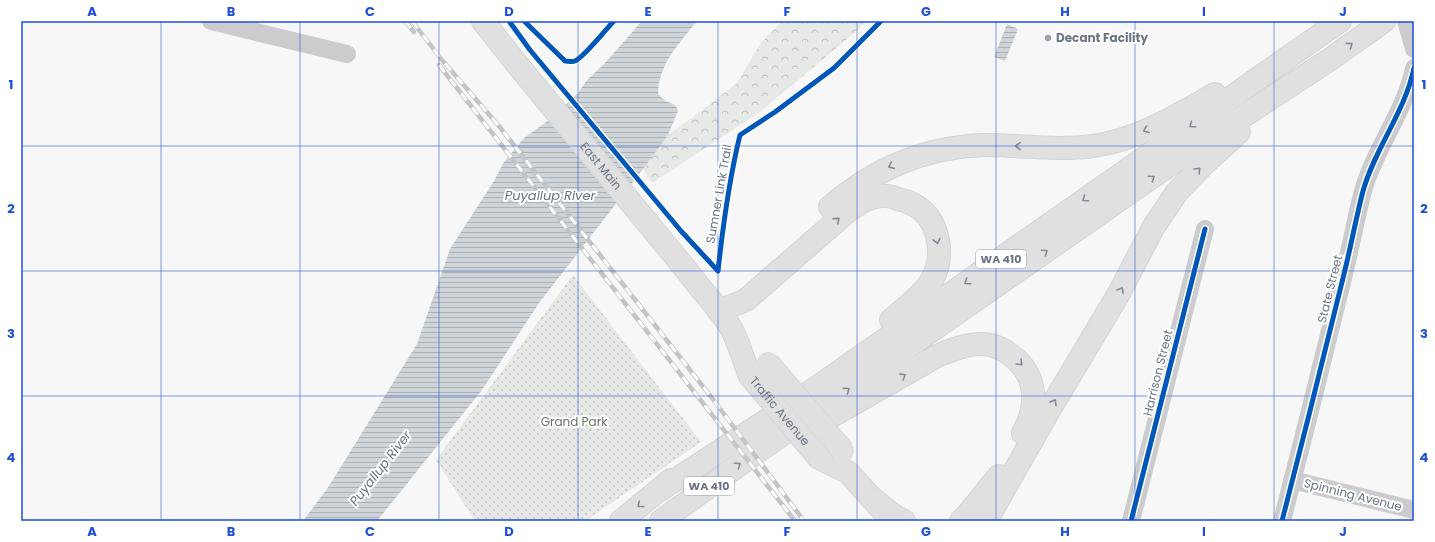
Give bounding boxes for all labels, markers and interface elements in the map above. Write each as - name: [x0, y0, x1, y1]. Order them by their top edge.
- text: A: [87, 2, 97, 21]
- text: B: [227, 2, 236, 21]
- text: C: [365, 2, 375, 21]
- text: D: [504, 2, 514, 21]
- text: E: [644, 2, 652, 21]
- text: F: [783, 2, 791, 21]
- text: G: [921, 2, 931, 21]
- text: H: [1060, 2, 1070, 21]
- text: I: [1202, 2, 1206, 21]
- text: J: [1339, 2, 1347, 21]
- place label: Decant Facility: [1056, 29, 1148, 46]
- marker: Decant Facility: [1043, 33, 1053, 43]
- one-way arrow: [1346, 42, 1353, 49]
- text: 1: [9, 75, 13, 94]
- text: 1: [1422, 75, 1426, 94]
- one-way arrow: [1189, 120, 1196, 128]
- one-way arrow: [1142, 126, 1149, 134]
- street label: East Main: [577, 138, 626, 193]
- one-way arrow: [1015, 142, 1021, 150]
- street label: Sumner Link Trail: [701, 143, 736, 245]
- one-way arrow: [888, 161, 896, 169]
- one-way arrow: [1193, 167, 1201, 175]
- one-way arrow: [1148, 176, 1155, 183]
- water label: Puyallup River: [505, 186, 596, 205]
- one-way arrow: [1083, 194, 1090, 201]
- text: 2: [7, 199, 15, 218]
- text: 2: [1420, 199, 1428, 218]
- one-way arrow: [833, 217, 840, 224]
- one-way arrow: [932, 238, 941, 244]
- road number: WA 410: [976, 250, 1026, 268]
- one-way arrow: [1041, 250, 1048, 257]
- street label: State Street: [1313, 253, 1346, 325]
- one-way arrow: [965, 277, 972, 284]
- one-way arrow: [1116, 287, 1123, 295]
- text: 3: [7, 324, 15, 343]
- text: 3: [1420, 324, 1428, 343]
- street label: Harrison Street: [1139, 328, 1176, 418]
- one-way arrow: [1015, 358, 1023, 366]
- street label: Traffic Avenue: [746, 373, 814, 449]
- one-way arrow: [899, 373, 906, 380]
- one-way arrow: [843, 387, 850, 395]
- one-way arrow: [1049, 399, 1056, 406]
- park label: Grand Park: [541, 413, 608, 430]
- water label: Puyallup River: [345, 426, 416, 510]
- text: 4: [7, 448, 16, 467]
- text: 4: [1420, 448, 1429, 467]
- one-way arrow: [734, 462, 741, 470]
- street label: Spinning Avenue: [1302, 474, 1404, 515]
- road number: WA 410: [684, 477, 734, 495]
- one-way arrow: [638, 501, 645, 508]
- text: A: [87, 522, 97, 541]
- text: B: [227, 522, 236, 541]
- text: C: [365, 522, 375, 541]
- text: D: [504, 522, 514, 541]
- text: E: [644, 522, 652, 541]
- text: F: [783, 522, 791, 541]
- text: G: [921, 522, 931, 541]
- text: H: [1060, 522, 1070, 541]
- text: I: [1202, 522, 1206, 541]
- text: J: [1339, 522, 1347, 541]

